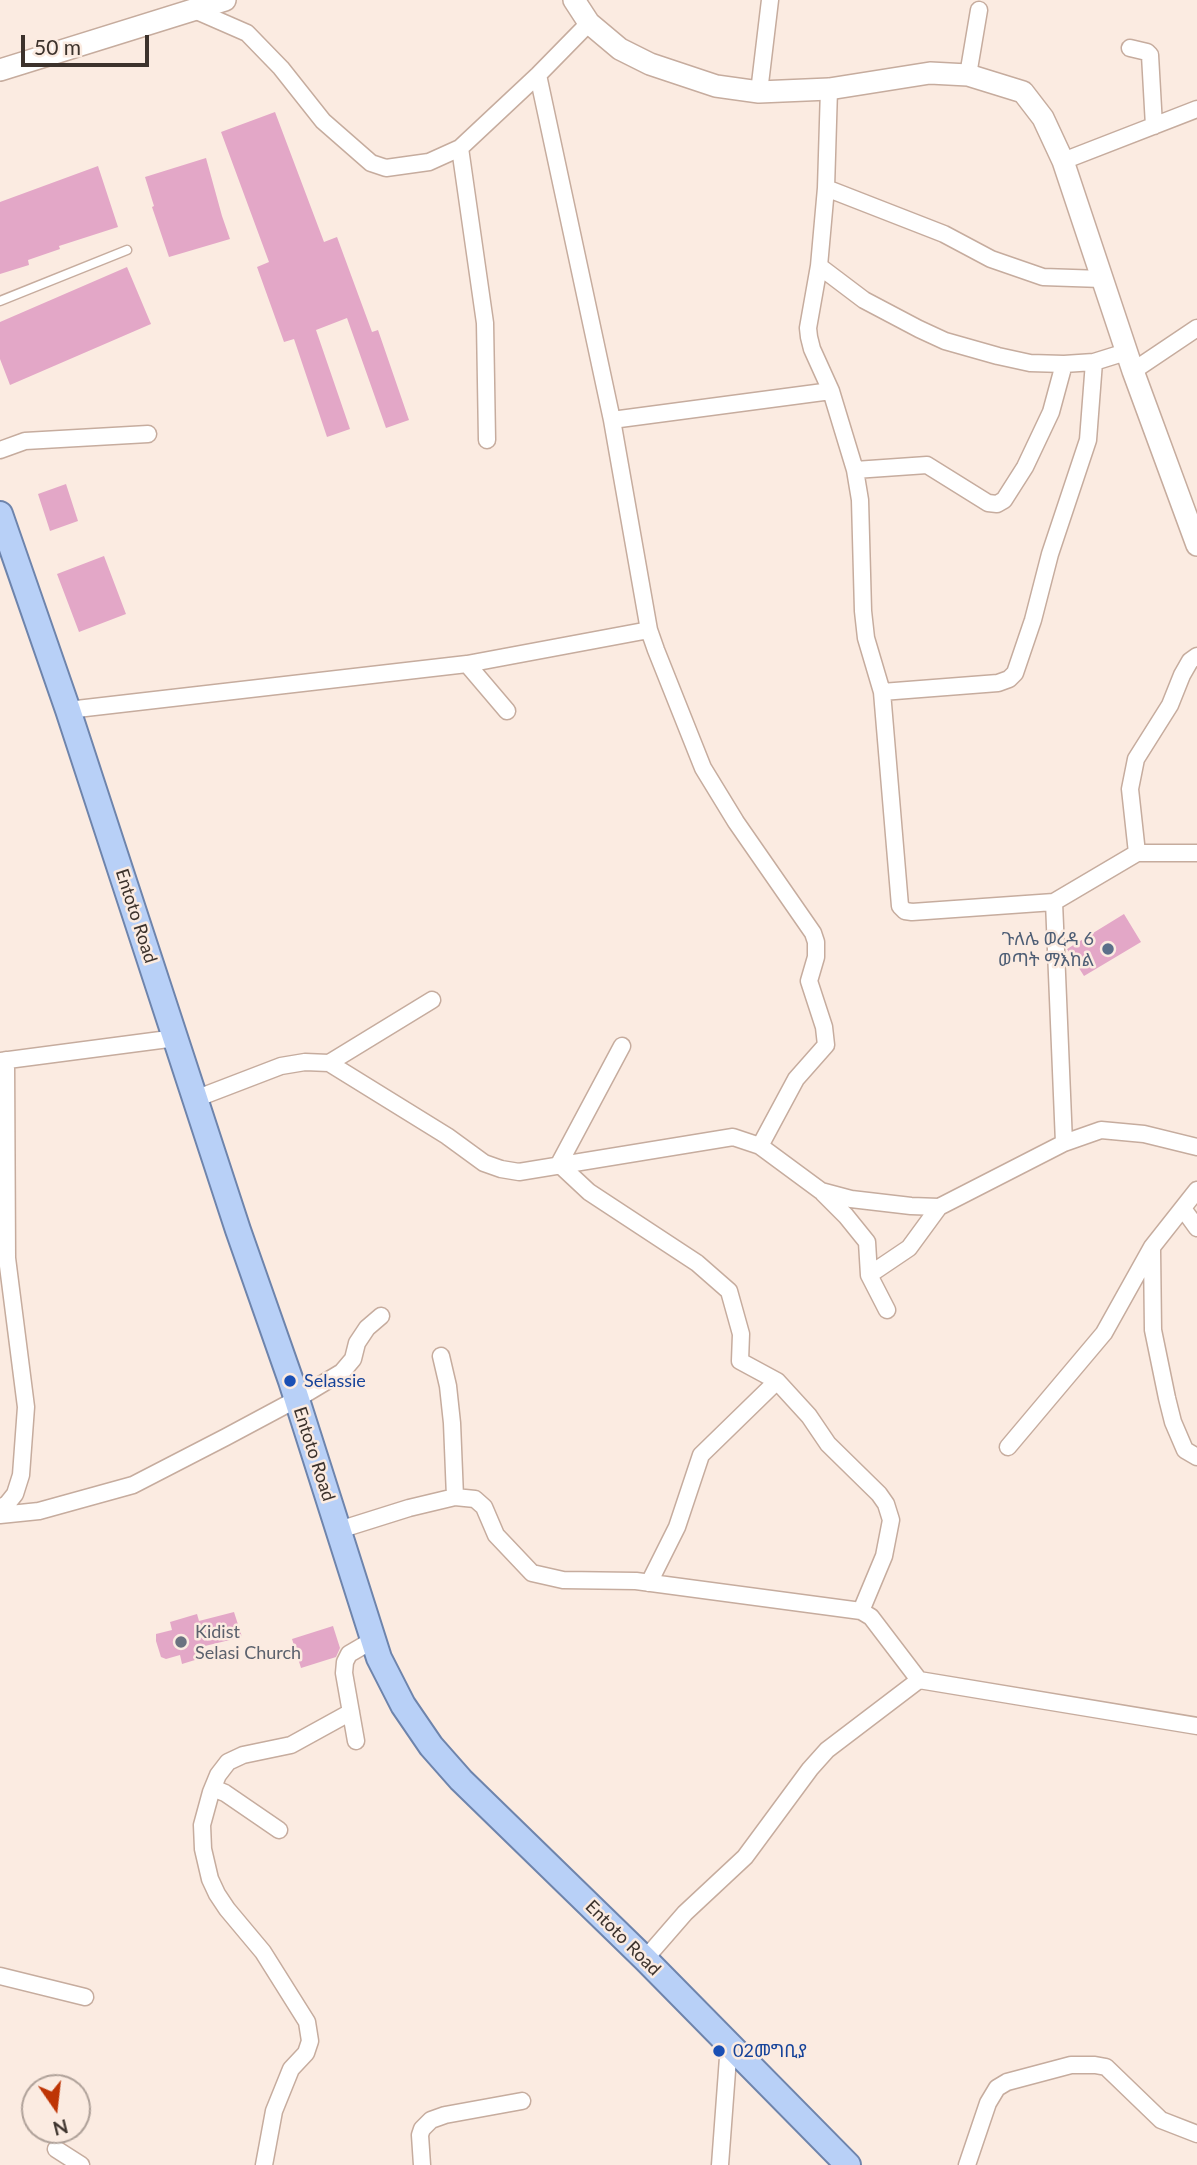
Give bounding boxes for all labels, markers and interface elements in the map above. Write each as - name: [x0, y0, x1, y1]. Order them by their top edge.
- scale bar: [24, 21, 152, 65]
- text: 50 m: [34, 34, 81, 59]
- street label: Entoto Road: [111, 866, 161, 966]
- place label: ጉለሌ ወረዳ 6 ወጣት ማእከል: [998, 928, 1094, 970]
- marker: ጉለሌ ወረዳ 6 ወጣት ማእከል: [1100, 941, 1116, 957]
- place label: Selassie: [304, 1370, 366, 1392]
- marker: Selassie: [282, 1373, 298, 1389]
- street label: Entoto Road: [289, 1404, 339, 1504]
- place label: Kidist Selasi Church: [195, 1621, 301, 1664]
- marker: Kidist Selasi Church: [173, 1634, 189, 1650]
- street label: Entoto Road: [581, 1896, 665, 1980]
- place label: 02መግቢያ: [733, 2040, 807, 2062]
- marker: 02መግቢያ: [711, 2043, 727, 2059]
- north arrow: [21, 2074, 91, 2144]
- text: N: [51, 2115, 71, 2141]

